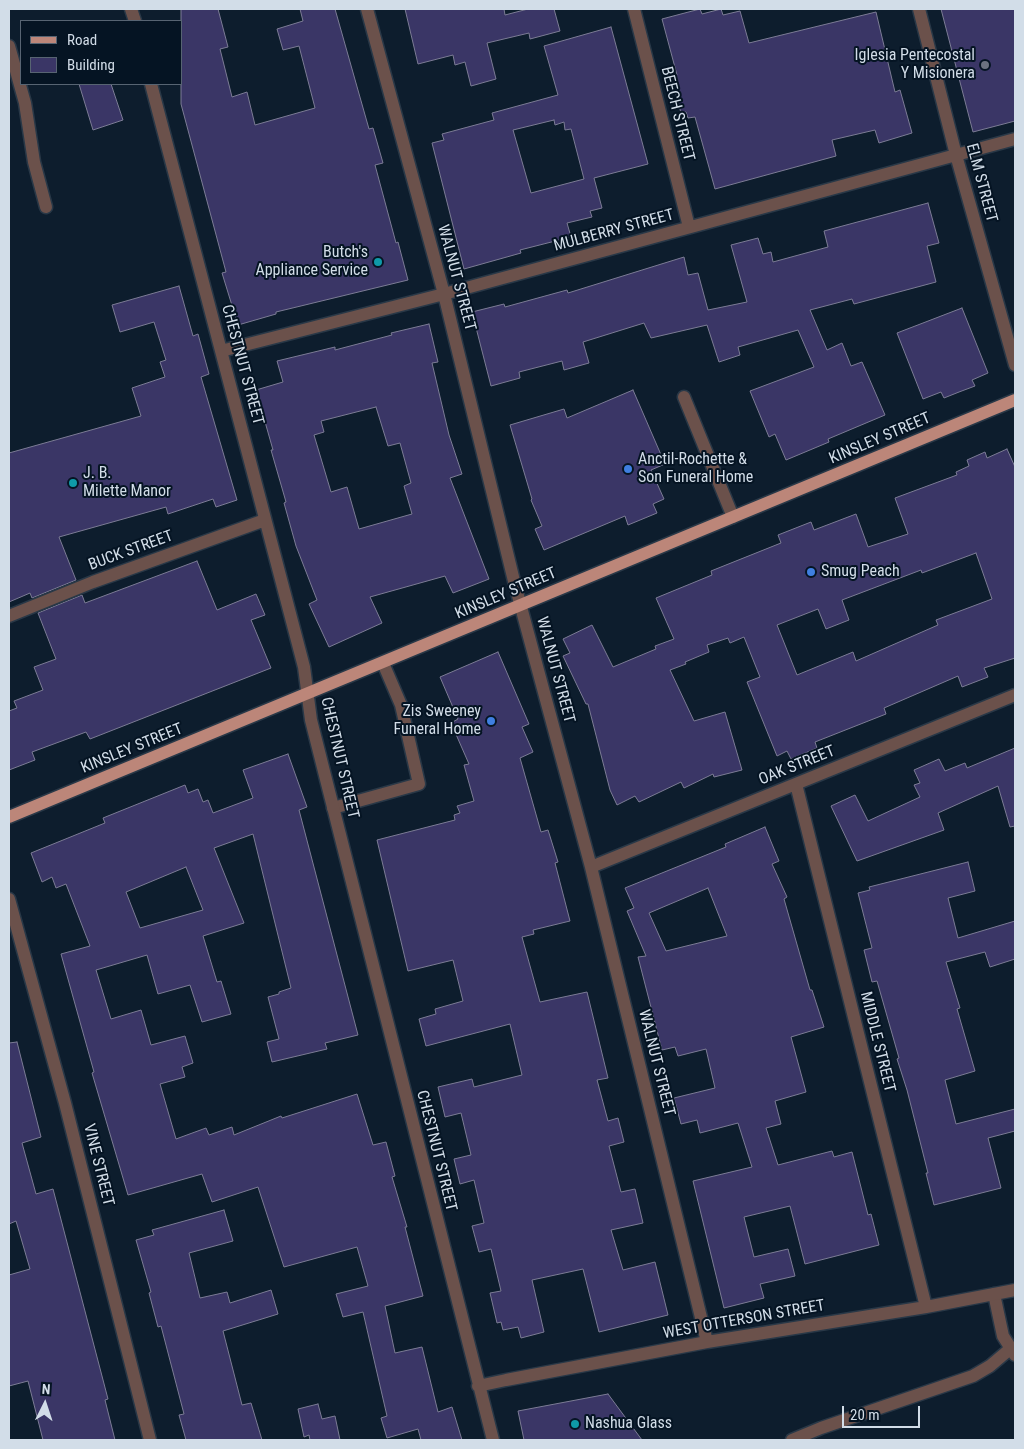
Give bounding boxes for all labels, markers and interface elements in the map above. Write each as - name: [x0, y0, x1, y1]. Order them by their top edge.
- legend: [20, 20, 182, 85]
- text: Road: [67, 31, 97, 49]
- place label: Iglesia Pentecostal Y Misionera: [855, 46, 975, 84]
- text: Building: [67, 56, 115, 74]
- marker: Iglesia Pentecostal Y Misionera: [979, 59, 991, 71]
- street label: BEECH STREET: [656, 65, 698, 163]
- street label: ELM STREET: [961, 141, 1001, 225]
- street label: MULBERRY STREET: [552, 206, 676, 256]
- street label: WALNUT STREET: [433, 223, 479, 333]
- place label: Butch's Appliance Service: [255, 243, 368, 281]
- marker: Butch's Appliance Service: [372, 256, 384, 268]
- street label: CHESTNUT STREET: [217, 303, 267, 427]
- street label: KINSLEY STREET: [827, 409, 933, 469]
- place label: Anctil-Rochette & Son Funeral Home: [638, 450, 753, 488]
- marker: Anctil-Rochette & Son Funeral Home: [622, 463, 634, 475]
- place label: J. B. Milette Manor: [83, 464, 171, 502]
- marker: J. B. Milette Manor: [67, 477, 79, 489]
- street label: BUCK STREET: [86, 527, 176, 575]
- place label: Smug Peach: [821, 562, 900, 582]
- street label: KINSLEY STREET: [453, 564, 559, 624]
- marker: Smug Peach: [805, 566, 817, 578]
- street label: WALNUT STREET: [532, 615, 578, 725]
- street label: CHESTNUT STREET: [316, 695, 362, 821]
- place label: Zis Sweeney Funeral Home: [393, 702, 481, 740]
- marker: Zis Sweeney Funeral Home: [485, 715, 497, 727]
- street label: KINSLEY STREET: [78, 720, 186, 778]
- street label: OAK STREET: [756, 742, 838, 790]
- street label: MIDDLE STREET: [855, 990, 899, 1094]
- street label: WALNUT STREET: [633, 1008, 679, 1118]
- street label: CHESTNUT STREET: [412, 1089, 460, 1213]
- street label: VINE STREET: [79, 1122, 117, 1208]
- street label: WEST OTTERSON STREET: [662, 1296, 826, 1344]
- north arrow: [20, 1379, 70, 1429]
- text: N: [41, 1381, 51, 1397]
- scale bar: [844, 1396, 922, 1428]
- text: 20 m: [850, 1406, 880, 1424]
- place label: Nashua Glass: [585, 1414, 672, 1434]
- marker: Nashua Glass: [569, 1418, 581, 1430]

